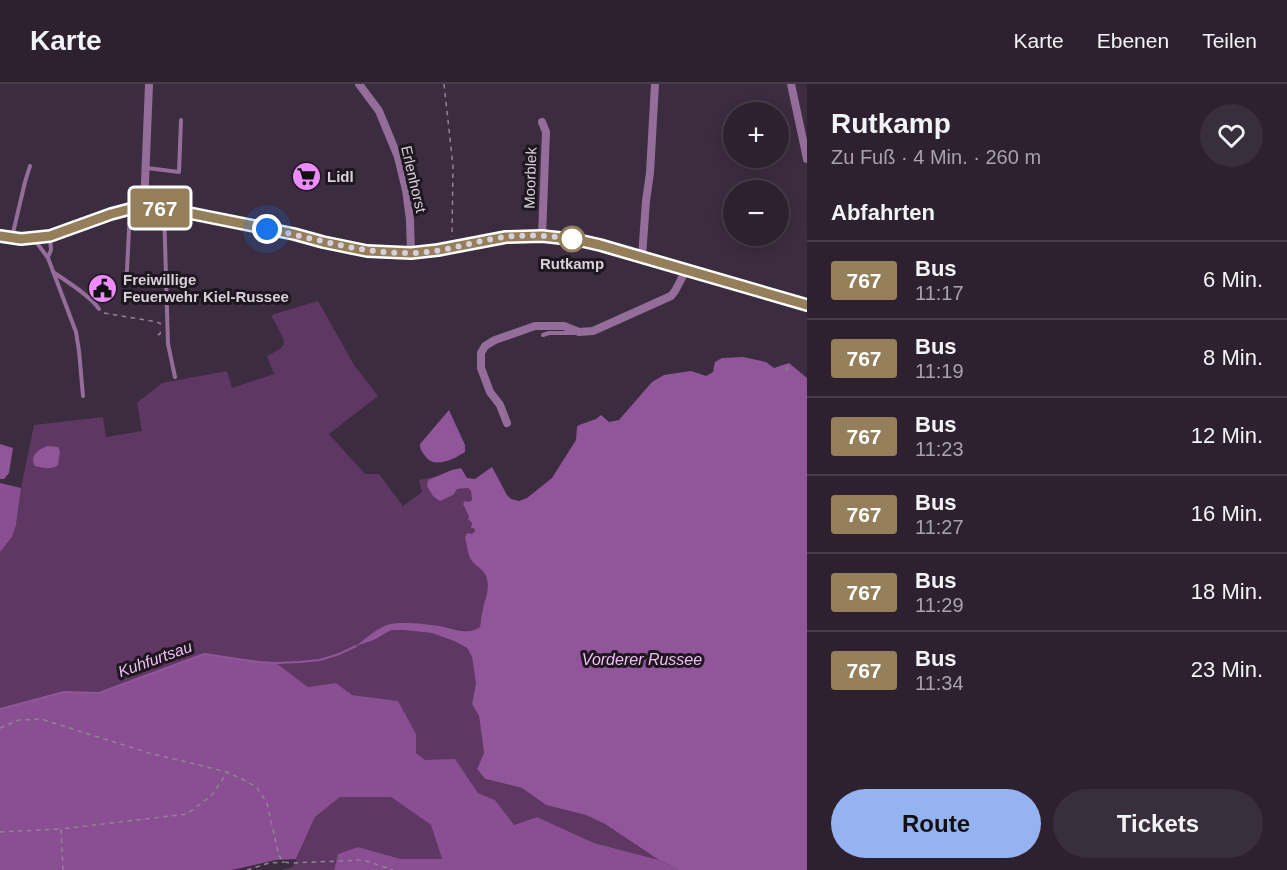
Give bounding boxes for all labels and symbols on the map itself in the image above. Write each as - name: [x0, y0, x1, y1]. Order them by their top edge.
- street label: Erlenhorst: [398, 144, 430, 215]
- street label: Moorblek: [520, 146, 540, 209]
- supermarket icon: Lidl: [290, 160, 322, 192]
- place label: Lidl: [327, 168, 354, 185]
- line badge: 767: [126, 188, 195, 228]
- your location: [252, 214, 282, 244]
- marker: Rutkamp: [559, 226, 585, 252]
- place label: Rutkamp: [540, 255, 604, 272]
- place label: Freiwillige Feuerwehr Kiel-Russee: [123, 271, 289, 305]
- public building icon: Freiwillige Feuerwehr Kiel-Russee: [86, 272, 118, 304]
- water label: Kuhfurtsau: [116, 638, 194, 680]
- water label: Vorderer Russee: [582, 651, 702, 668]

